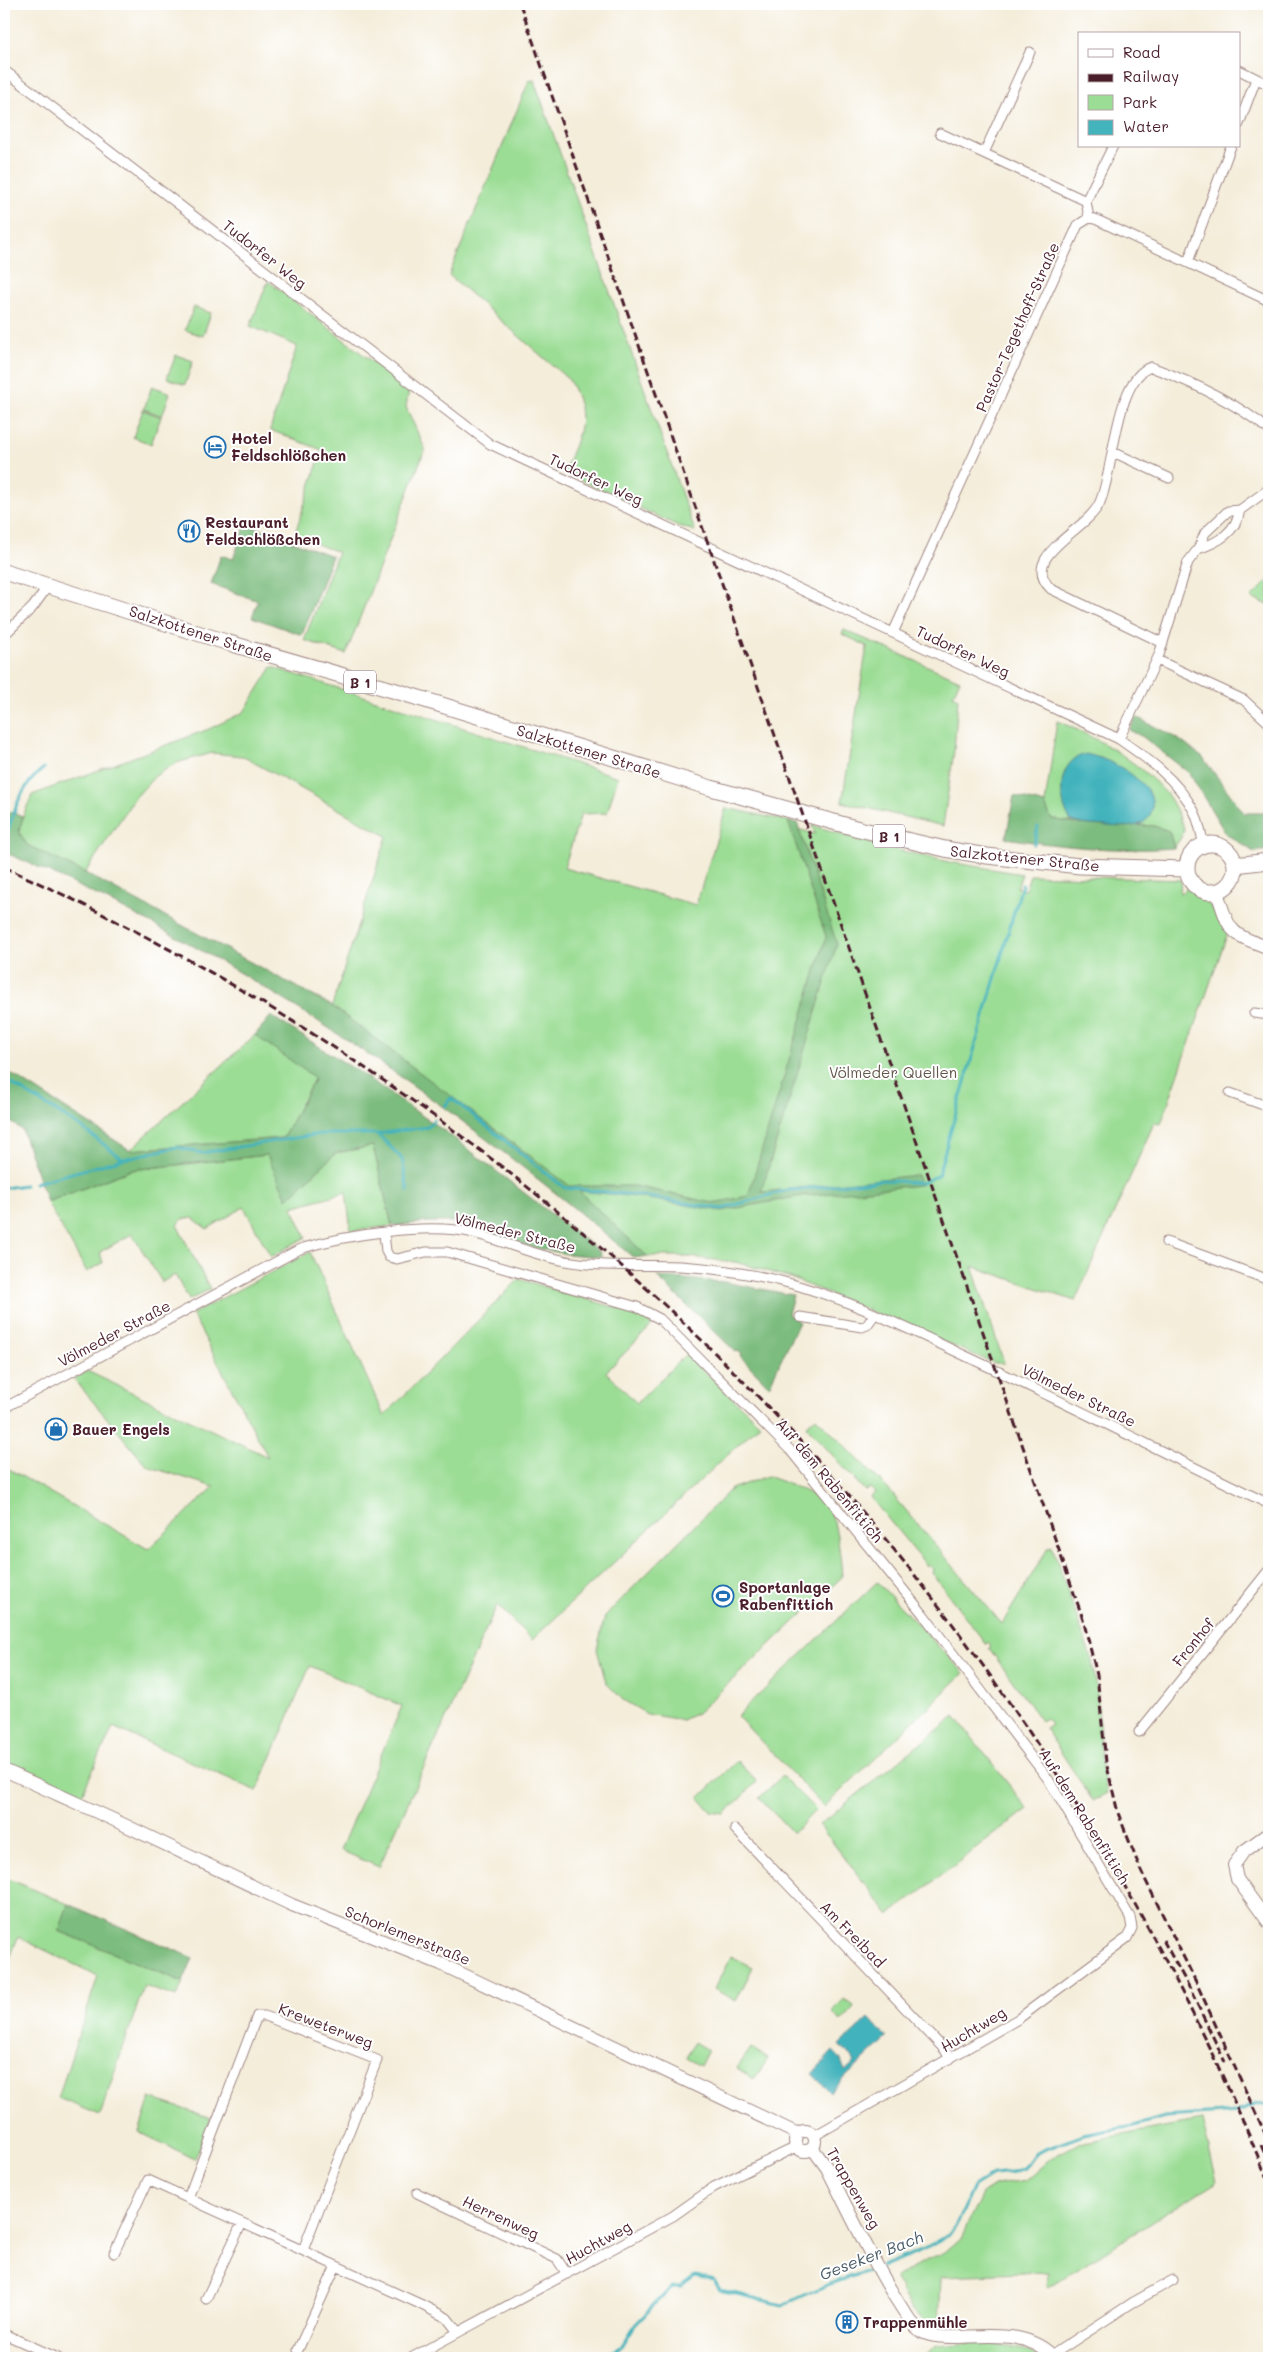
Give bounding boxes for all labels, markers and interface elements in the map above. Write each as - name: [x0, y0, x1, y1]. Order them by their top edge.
- legend: [1078, 32, 1240, 148]
- text: Road: [1123, 42, 1160, 62]
- text: Railway: [1123, 66, 1179, 86]
- text: Park: [1123, 92, 1157, 112]
- text: Water: [1123, 116, 1169, 136]
- street label: Tudorfer Weg: [219, 215, 311, 293]
- street label: Pastor-Tegethoff-Straße: [971, 239, 1063, 415]
- place label: Hotel Feldschlößchen: [231, 428, 346, 465]
- hotel icon: Hotel Feldschlößchen: [203, 435, 227, 459]
- street label: Tudorfer Weg: [546, 449, 646, 510]
- place label: Restaurant Feldschlößchen: [205, 512, 320, 549]
- restaurant icon: Restaurant Feldschlößchen: [177, 519, 201, 543]
- street label: Salzkottener Straße: [127, 600, 275, 666]
- street label: Tudorfer Weg: [913, 621, 1013, 682]
- road number: B 1: [344, 670, 376, 694]
- street label: Salzkottener Straße: [514, 720, 664, 782]
- road number: B 1: [873, 824, 905, 848]
- street label: Salzkottener Straße: [949, 840, 1101, 876]
- park label: Völmeder Quellen: [829, 1062, 957, 1082]
- street label: Völmeder Straße: [452, 1207, 578, 1257]
- street label: Völmeder Straße: [54, 1295, 174, 1371]
- street label: Völmeder Straße: [1019, 1359, 1139, 1431]
- street label: Auf dem Rabenfittich: [772, 1414, 888, 1546]
- shop icon: Bauer Engels: [44, 1417, 68, 1441]
- place label: Bauer Engels: [72, 1419, 170, 1439]
- place label: Sportanlage Rabenfittich: [739, 1577, 834, 1614]
- sports icon: Sportanlage Rabenfittich: [711, 1584, 735, 1608]
- street label: Fronhof: [1168, 1613, 1219, 1670]
- street label: Auf dem Rabenfittich: [1035, 1744, 1135, 1888]
- street label: Am Freibad: [816, 1896, 890, 1972]
- street label: Schorlemerstraße: [342, 1901, 474, 1969]
- street label: Kreweterweg: [276, 1998, 376, 2052]
- street label: Huchtweg: [937, 2002, 1009, 2056]
- street label: Trappenweg: [823, 2144, 886, 2233]
- street label: Herrenweg: [459, 2191, 543, 2244]
- street label: Huchtweg: [561, 2216, 635, 2268]
- water label: Geseker Bach: [816, 2226, 926, 2284]
- building icon: Trappenmühle: [835, 2310, 859, 2334]
- place label: Trappenmühle: [863, 2312, 968, 2332]

